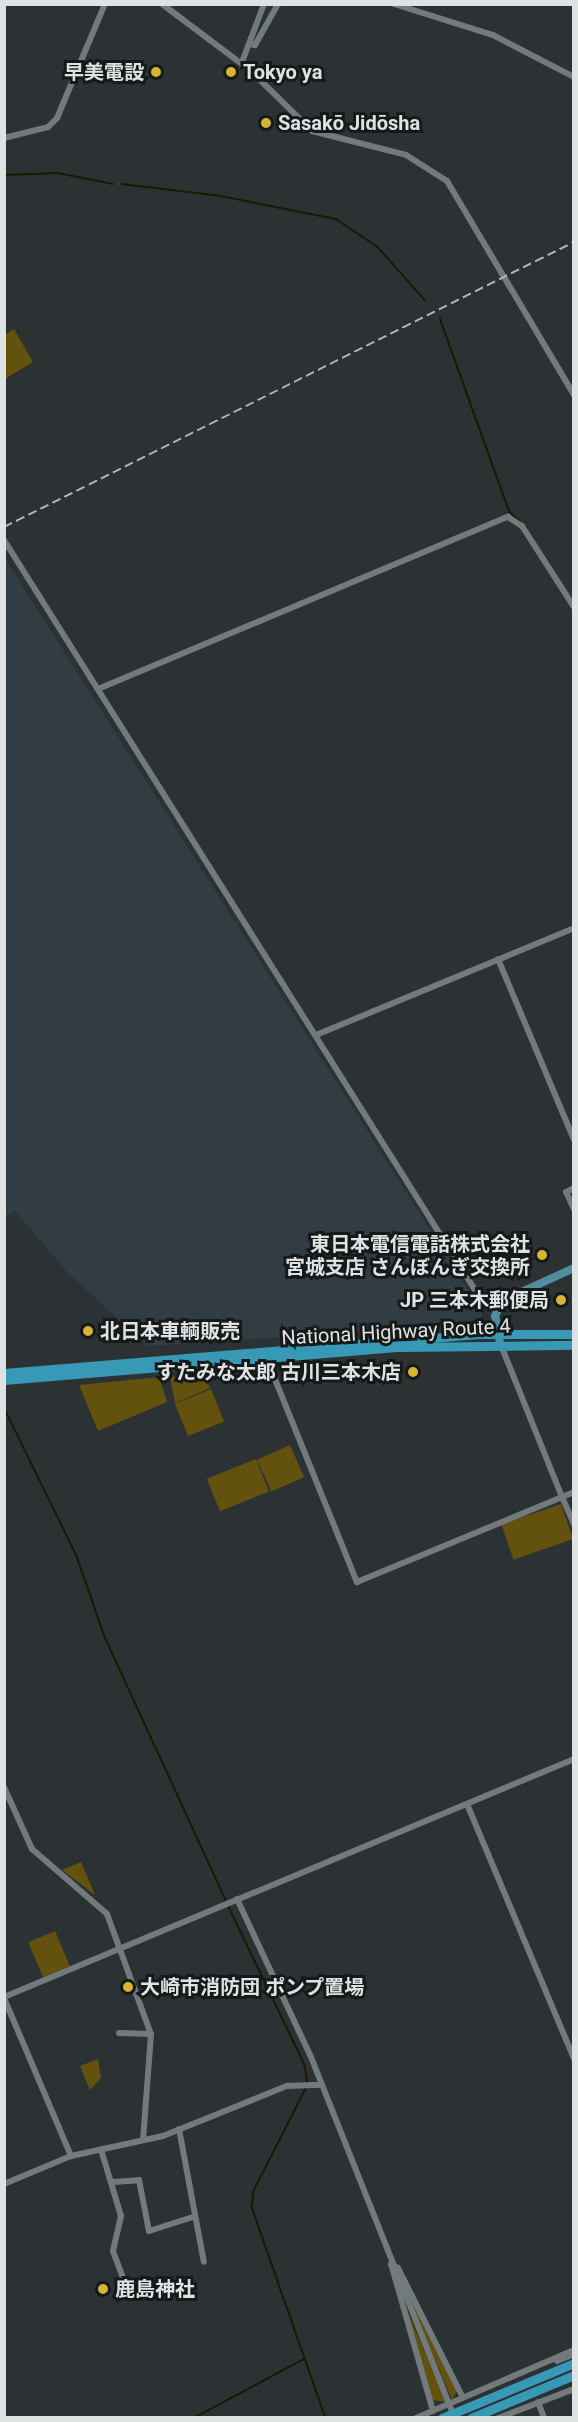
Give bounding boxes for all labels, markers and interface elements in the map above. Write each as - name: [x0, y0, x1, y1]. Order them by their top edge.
- place label: 早美電設: [64, 60, 144, 84]
- place label: Tokyo ya: [243, 60, 322, 84]
- marker: 早美電設: [149, 65, 163, 79]
- marker: Tokyo ya: [224, 65, 238, 79]
- place label: Sasakō Jidōsha: [278, 111, 420, 135]
- marker: Sasakō Jidōsha: [259, 116, 273, 130]
- place label: 東日本電信電話株式会社 宮城支店 さんぼんぎ交換所: [285, 1232, 530, 1279]
- marker: 東日本電信電話株式会社 宮城支店 さんぼんぎ交換所: [535, 1248, 549, 1262]
- place label: JP 三本木郵便局: [400, 1288, 549, 1312]
- marker: JP 三本木郵便局: [554, 1293, 568, 1307]
- street label: National Highway Route 4: [281, 1314, 511, 1350]
- place label: 北日本車輌販売: [100, 1319, 240, 1343]
- marker: 北日本車輌販売: [81, 1324, 95, 1338]
- place label: すたみな太郎 古川三本木店: [156, 1360, 401, 1384]
- marker: すたみな太郎 古川三本木店: [406, 1365, 420, 1379]
- place label: 大崎市消防団 ポンプ置場: [140, 1975, 365, 1999]
- marker: 大崎市消防団 ポンプ置場: [121, 1980, 135, 1994]
- place label: 鹿島神社: [115, 2277, 195, 2301]
- marker: 鹿島神社: [96, 2282, 110, 2296]

